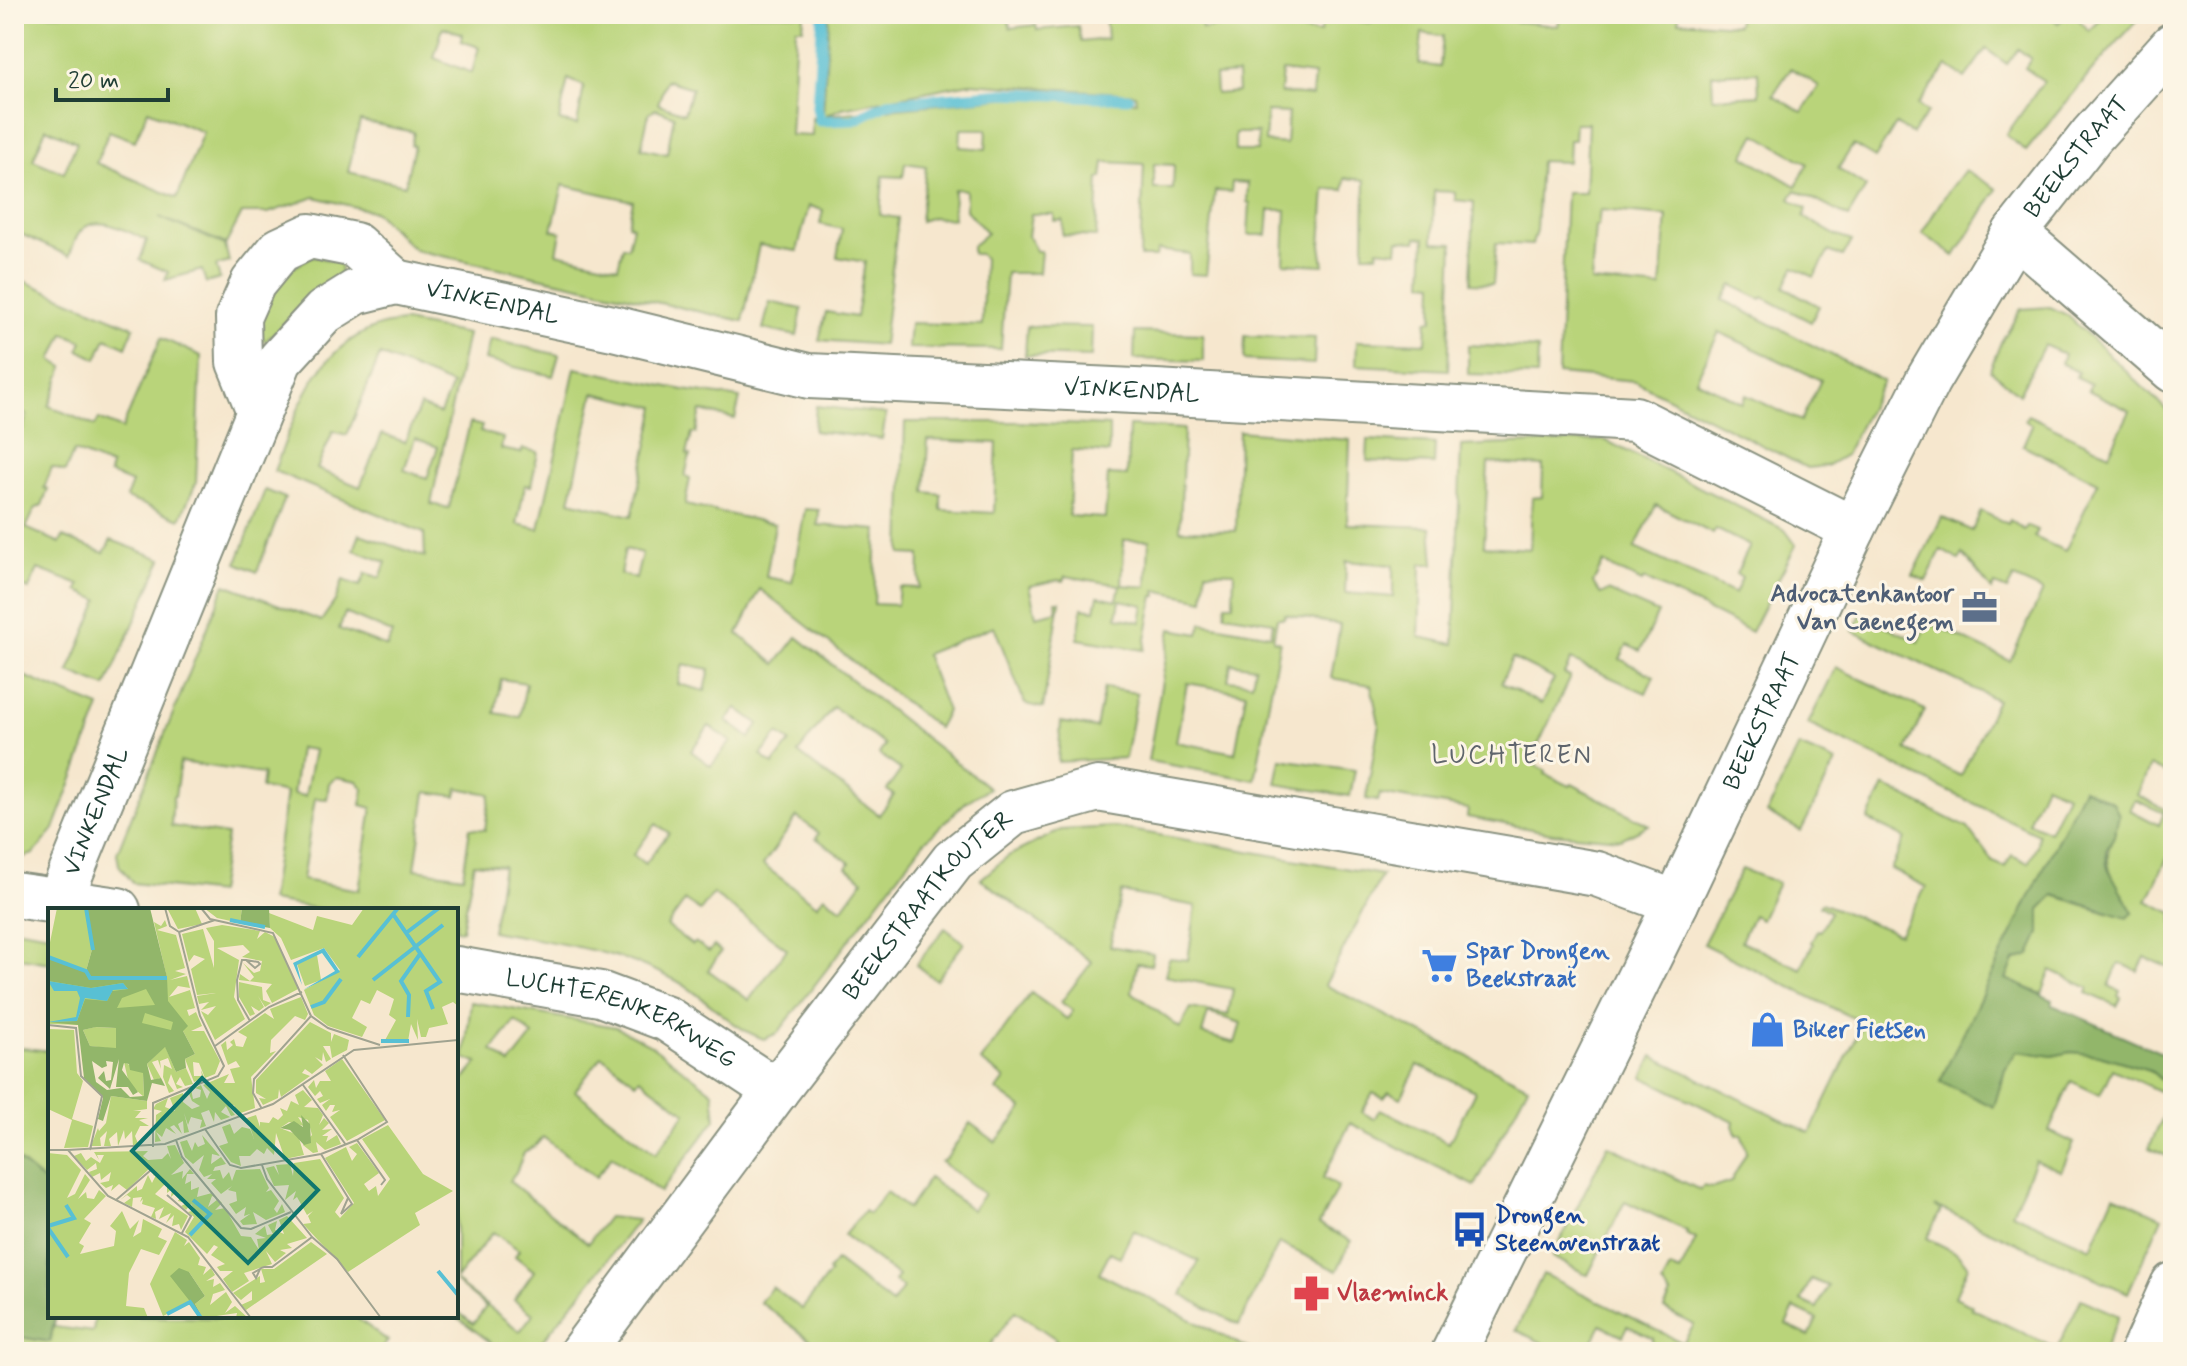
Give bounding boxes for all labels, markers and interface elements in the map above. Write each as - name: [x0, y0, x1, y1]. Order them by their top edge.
- scale bar: [56, 52, 168, 102]
- text: 20 m: [68, 66, 119, 97]
- street label: BEEKSTRAAT: [2017, 89, 2135, 224]
- street label: VINKENDAL: [423, 273, 562, 332]
- street label: VINKENDAL: [1063, 372, 1201, 410]
- place label: Advocatenkantoor Van Caenegem: [1771, 579, 1955, 641]
- office icon: Advocatenkantoor Van Caenegem: [1961, 589, 1999, 627]
- street label: BEEKSTRAAT: [1716, 647, 1808, 795]
- district label: LUCHTEREN: [1431, 739, 1593, 773]
- street label: VINKENDAL: [56, 742, 136, 880]
- street label: BEEKSTRAATKOUTER: [836, 803, 1020, 1007]
- inset map: [48, 908, 458, 1318]
- place label: Spar Drongen Beekstraat: [1466, 936, 1610, 995]
- supermarket icon: Spar Drongen Beekstraat: [1421, 946, 1459, 984]
- street label: LUCHTERENKERKWEG: [503, 962, 742, 1076]
- shop icon: Biker Fietsen: [1748, 1011, 1786, 1049]
- place label: Biker Fietsen: [1793, 1015, 1926, 1046]
- place label: Drongen Steenovenstraat: [1495, 1200, 1660, 1259]
- bus stop icon: Drongen Steenovenstraat: [1450, 1210, 1488, 1248]
- pharmacy icon: Vlaeminck: [1292, 1274, 1330, 1312]
- place label: Vlaeminck: [1337, 1278, 1448, 1309]

